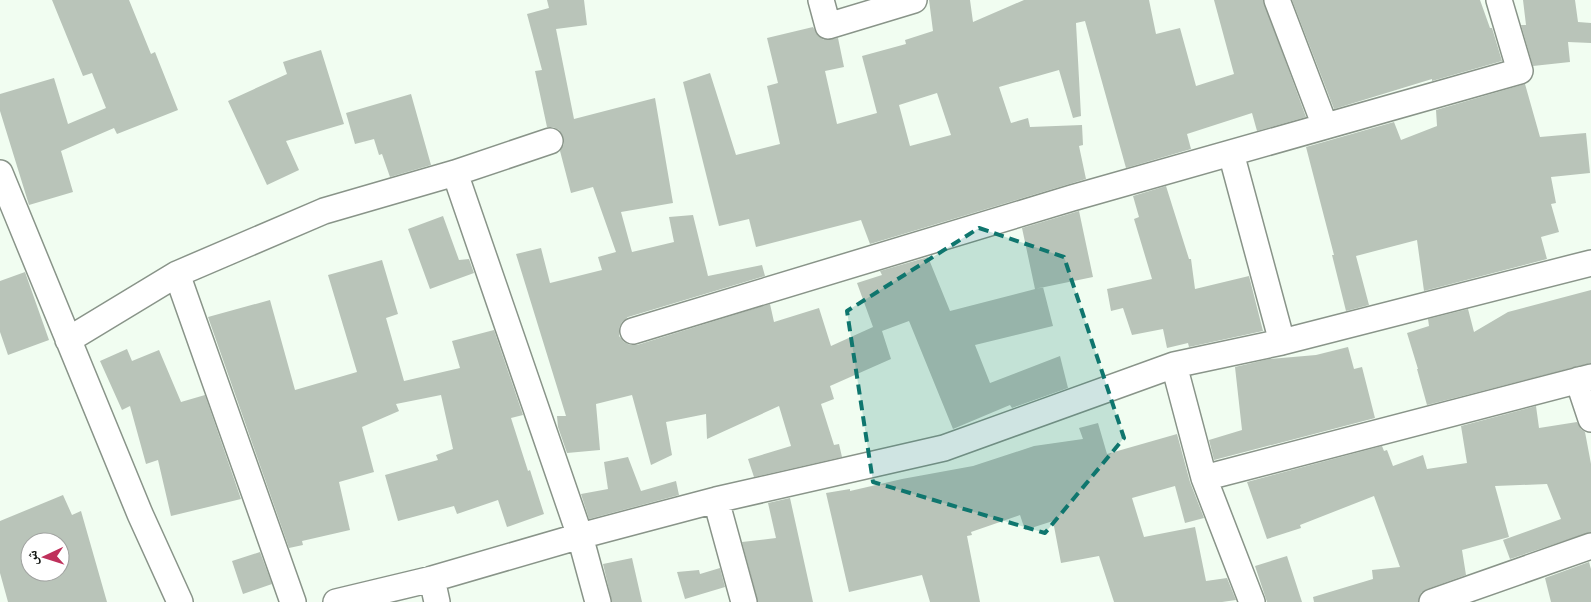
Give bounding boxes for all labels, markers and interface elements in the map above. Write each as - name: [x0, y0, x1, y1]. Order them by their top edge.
- north arrow: [20, 532, 70, 582]
- text: ش: [25, 550, 42, 566]

